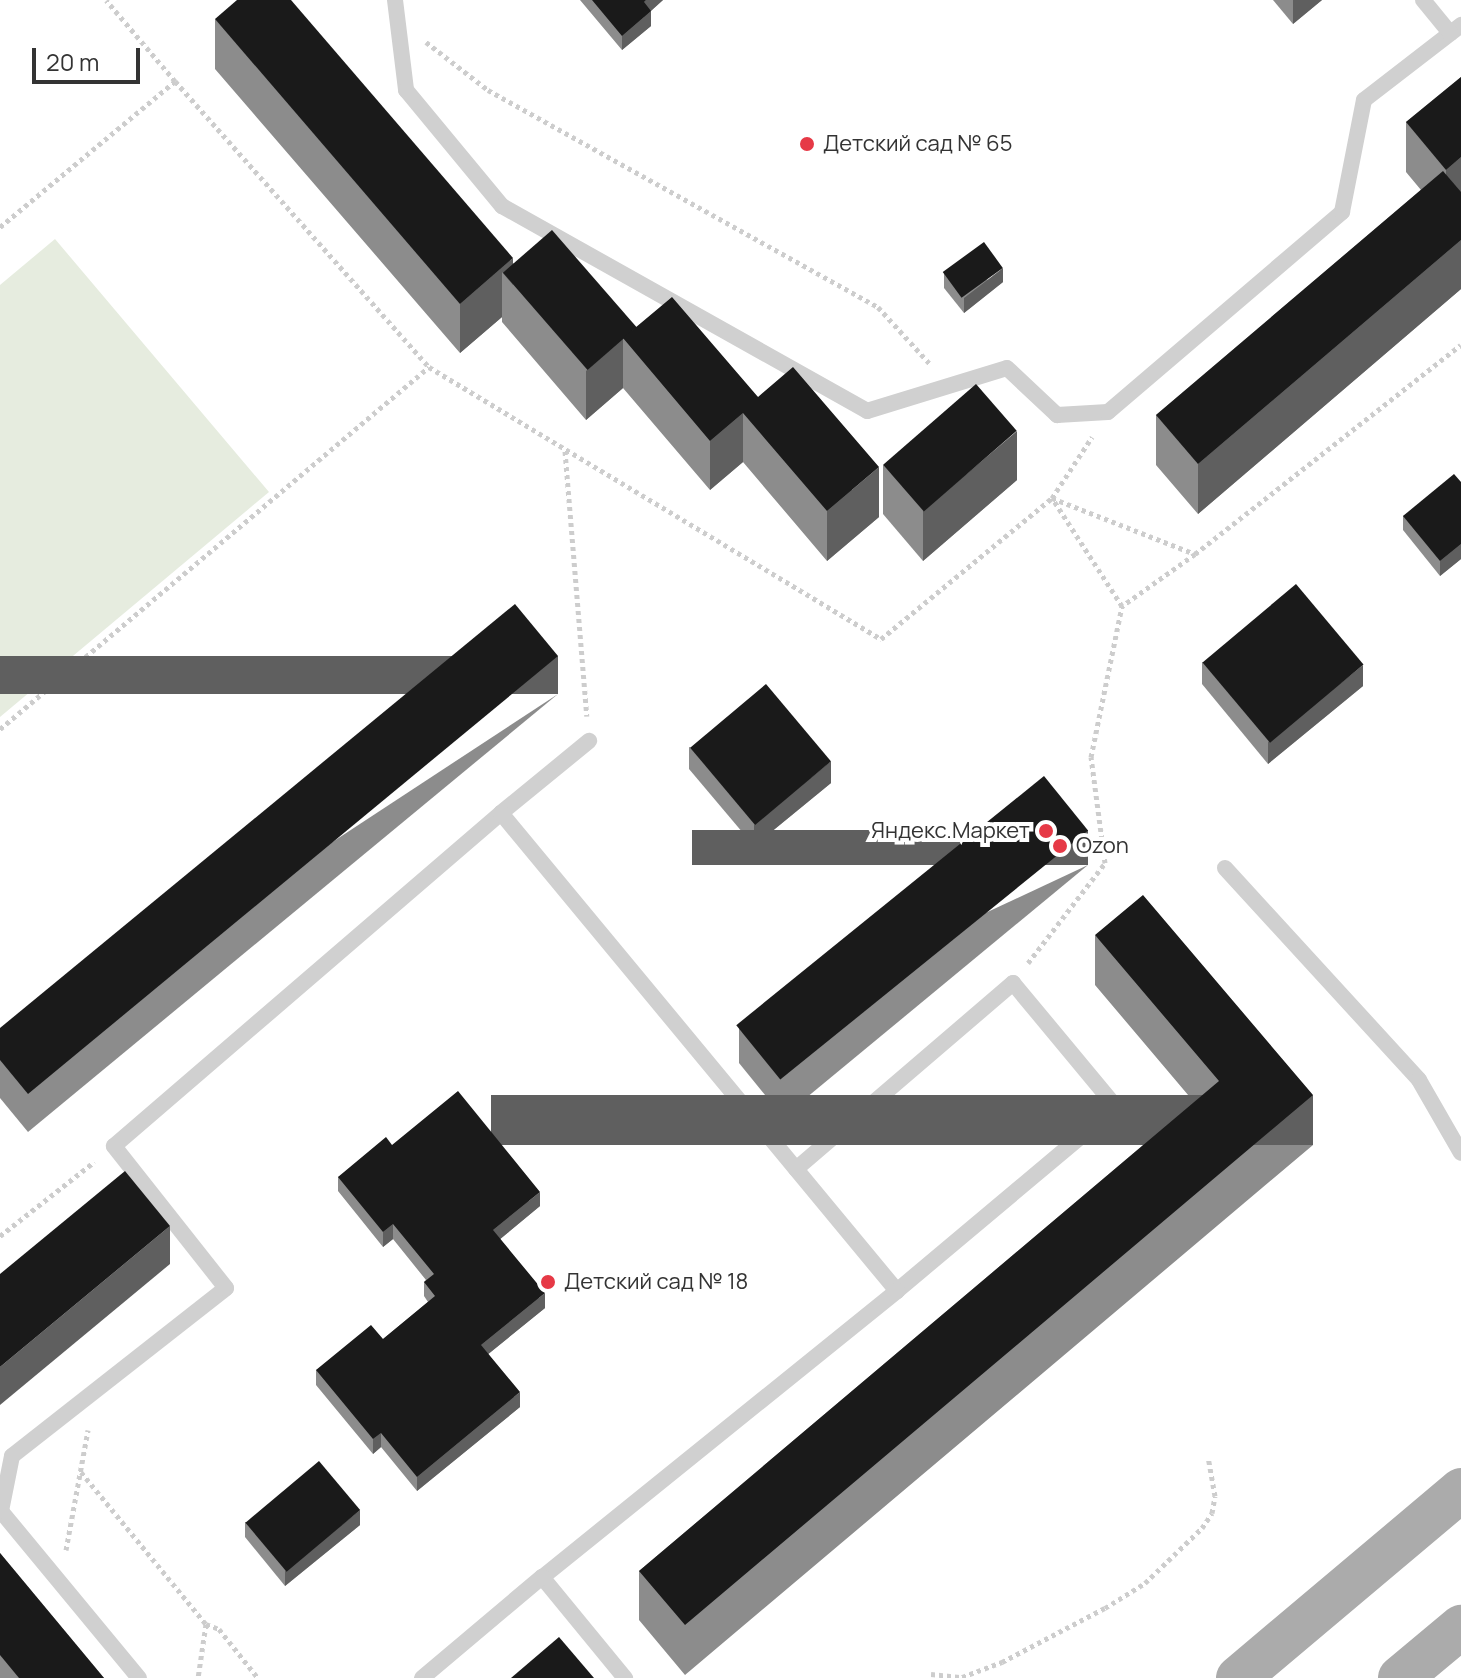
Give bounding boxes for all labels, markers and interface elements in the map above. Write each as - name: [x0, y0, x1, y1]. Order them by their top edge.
- scale bar: [36, 32, 144, 82]
- text: 20 m: [46, 45, 99, 78]
- place label: Детский сад № 65: [823, 131, 1012, 157]
- marker: Детский сад № 65: [798, 135, 816, 153]
- place label: Яндекс.Маркет: [871, 818, 1030, 844]
- marker: Яндекс.Маркет: [1037, 822, 1055, 840]
- place label: Ozon: [1076, 833, 1129, 859]
- marker: Ozon: [1051, 837, 1069, 855]
- place label: Детский сад № 18: [564, 1269, 748, 1295]
- marker: Детский сад № 18: [539, 1273, 557, 1291]

